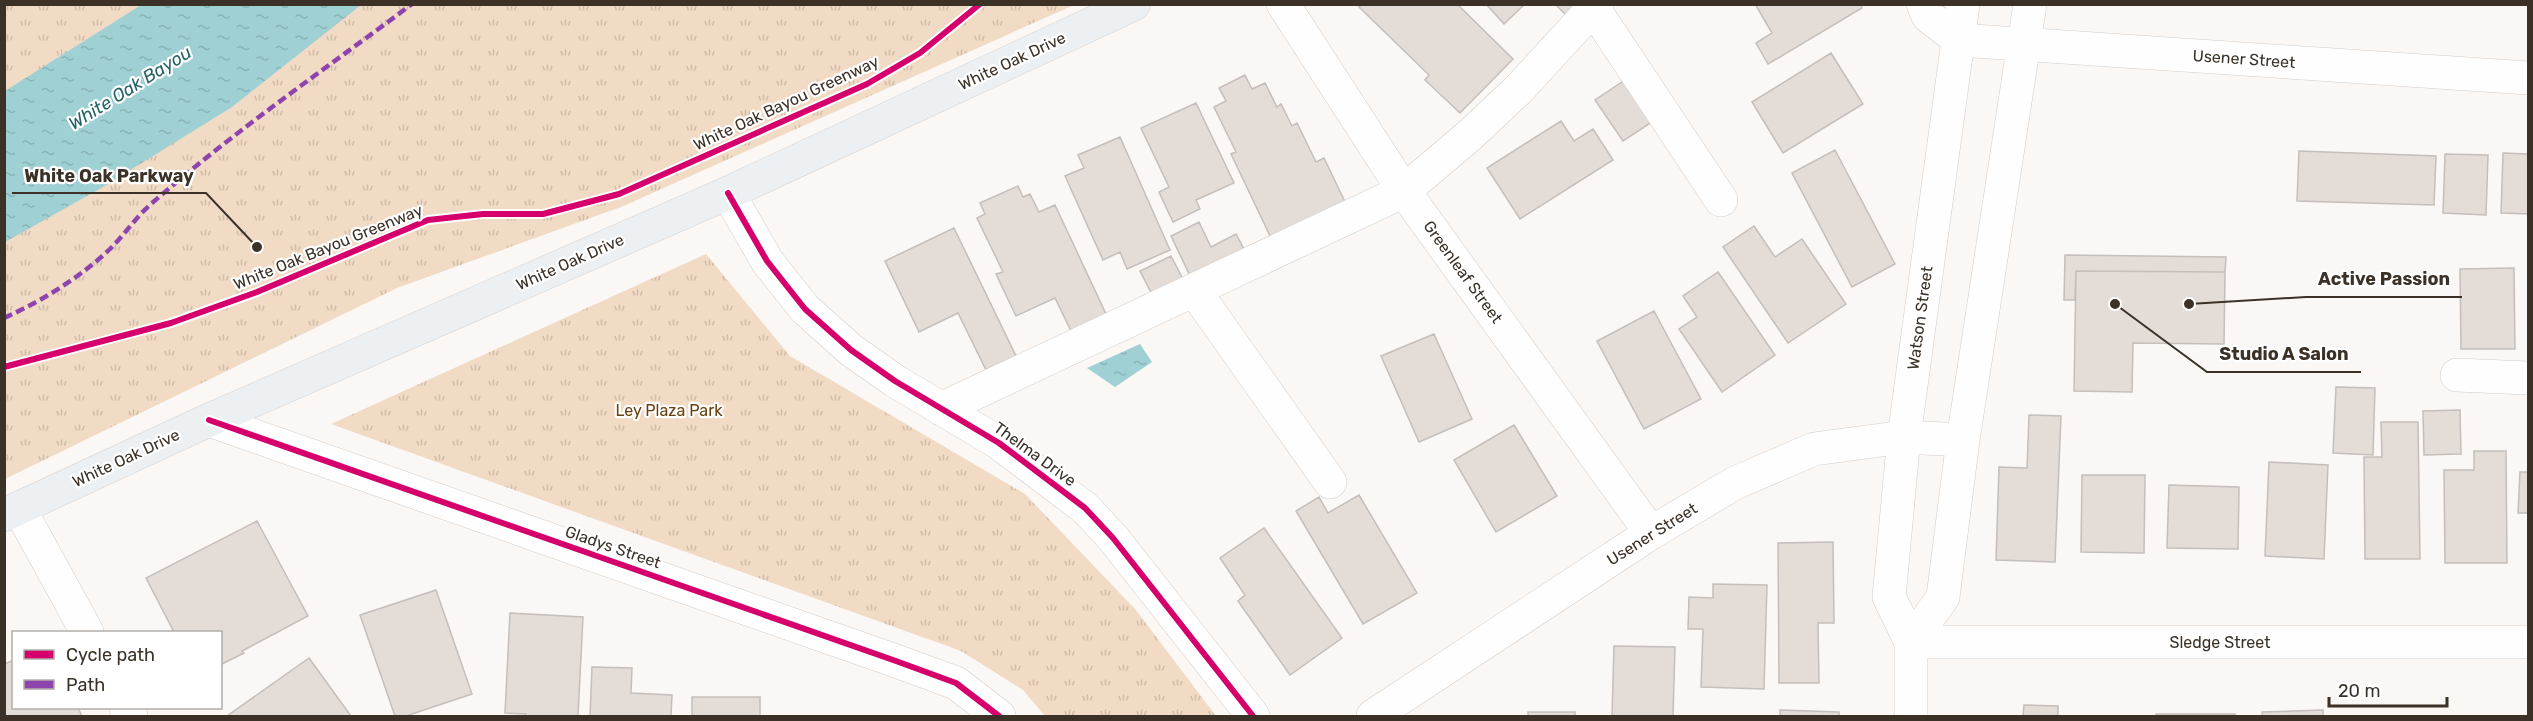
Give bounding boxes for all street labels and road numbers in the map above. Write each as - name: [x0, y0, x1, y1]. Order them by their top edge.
- street label: White Oak Drive: [956, 28, 1069, 94]
- street label: Usener Street: [2192, 46, 2296, 72]
- street label: White Oak Bayou Greenway: [690, 52, 882, 154]
- street label: White Oak Bayou Greenway: [231, 200, 425, 294]
- street label: Greenleaf Street: [1419, 217, 1507, 327]
- street label: White Oak Drive: [513, 230, 627, 294]
- street label: Watson Street: [1903, 265, 1937, 371]
- street label: Thelma Drive: [990, 418, 1080, 490]
- street label: White Oak Drive: [70, 425, 183, 491]
- street label: Usener Street: [1603, 499, 1701, 569]
- street label: Gladys Street: [563, 522, 663, 572]
- street label: Sledge Street: [2169, 633, 2271, 652]

